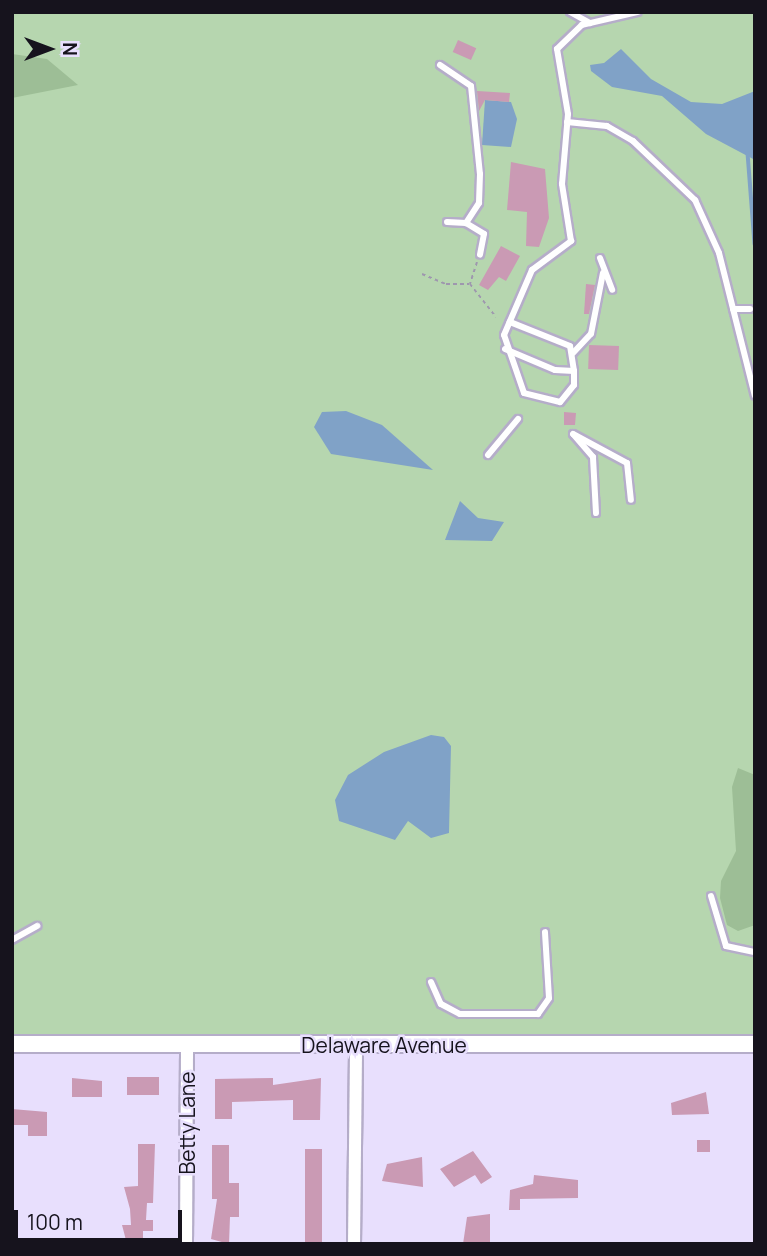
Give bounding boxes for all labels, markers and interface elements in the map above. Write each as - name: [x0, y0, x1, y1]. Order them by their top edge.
- north arrow: [14, 14, 84, 84]
- text: N: [57, 42, 83, 56]
- street label: Delaware Avenue: [301, 1032, 467, 1058]
- street label: Betty Lane: [174, 1071, 200, 1175]
- scale bar: [18, 1196, 186, 1240]
- text: 100 m: [27, 1208, 83, 1236]

